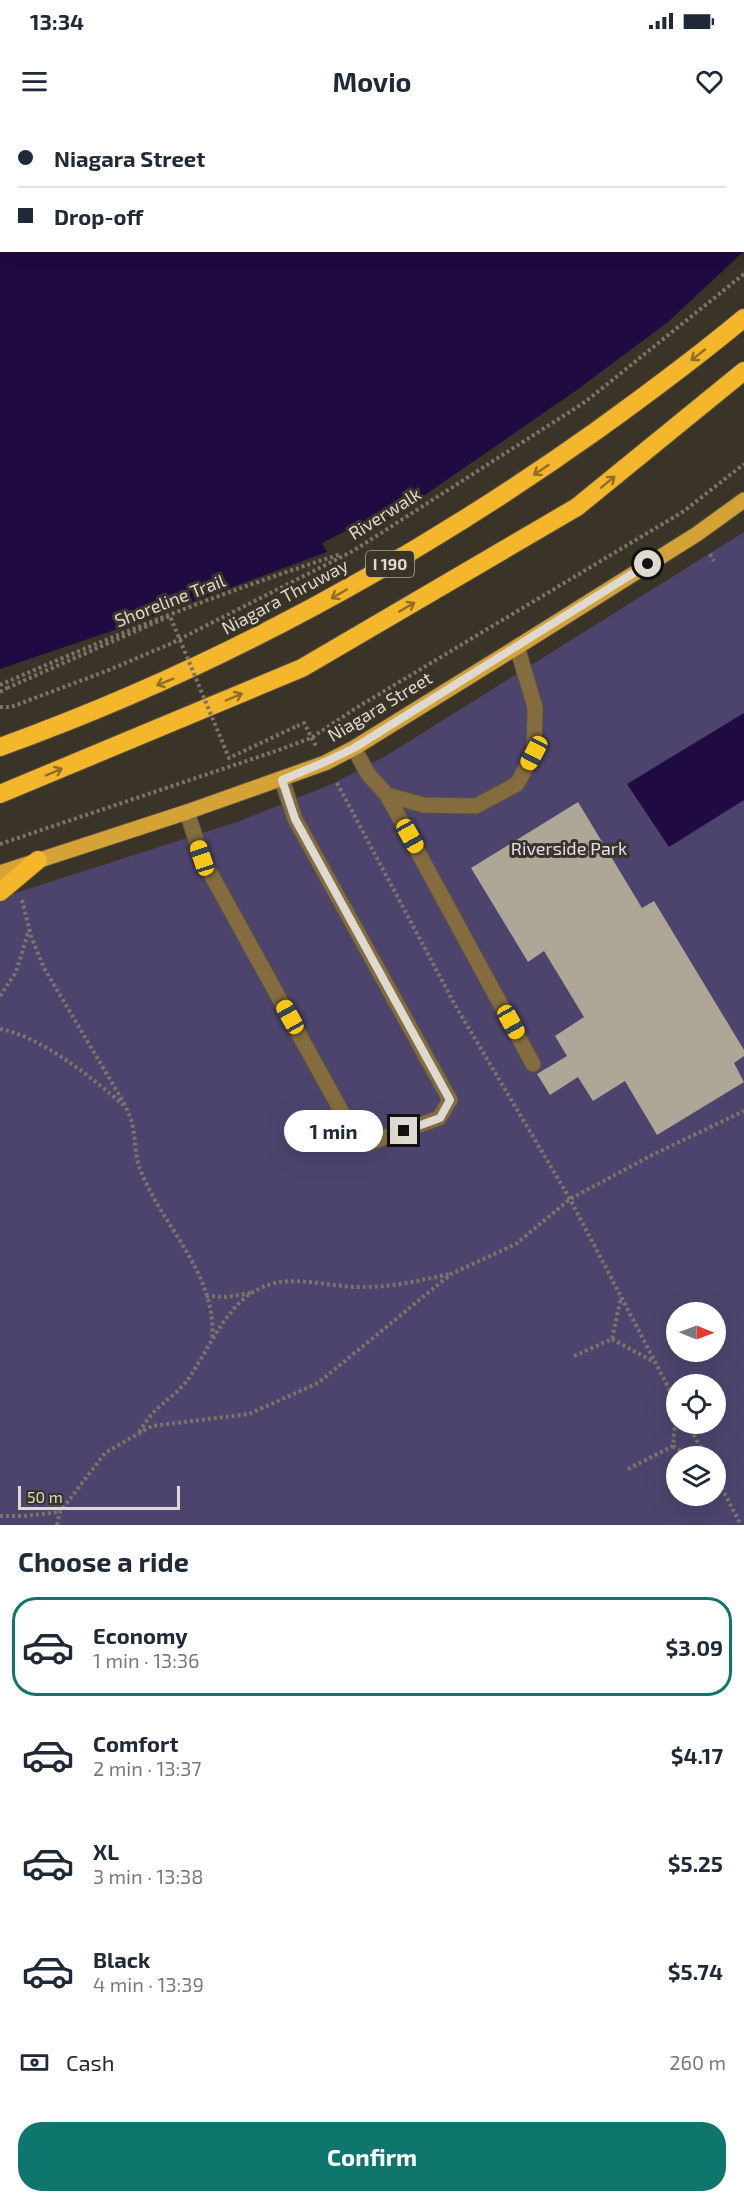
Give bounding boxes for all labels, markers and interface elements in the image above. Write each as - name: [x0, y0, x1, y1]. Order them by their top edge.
- text: 13:34: [30, 8, 84, 34]
- icon: menu: [18, 65, 51, 98]
- text: Movio: [332, 65, 412, 97]
- icon: heart: [693, 65, 726, 98]
- text: Niagara Street: [54, 145, 205, 171]
- text: Drop-off: [54, 203, 143, 229]
- one-way arrow: [691, 349, 707, 362]
- one-way arrow: [532, 463, 549, 476]
- one-way arrow: [600, 475, 615, 489]
- street label: Riverwalk: [344, 482, 425, 544]
- route start: [634, 550, 661, 577]
- road number: I 190: [366, 551, 414, 577]
- street label: Niagara Thruway: [217, 553, 352, 639]
- street label: Shoreline Trail: [111, 569, 229, 631]
- one-way arrow: [331, 588, 348, 600]
- one-way arrow: [398, 601, 415, 613]
- street label: Niagara Street: [323, 666, 436, 746]
- one-way arrow: [156, 677, 175, 688]
- one-way arrow: [224, 691, 243, 702]
- car: [518, 733, 550, 773]
- one-way arrow: [44, 766, 63, 777]
- car: [393, 816, 427, 856]
- park label: Riverside Park: [511, 837, 627, 859]
- car: [188, 838, 216, 878]
- car: [273, 997, 307, 1037]
- car: [494, 1002, 528, 1042]
- callout: 1 min: [284, 1110, 383, 1152]
- route end: [390, 1117, 417, 1144]
- text: 1 min: [309, 1119, 358, 1143]
- north arrow: [666, 1302, 726, 1362]
- map controls: [666, 1302, 726, 1506]
- button: locate: [666, 1374, 726, 1434]
- button: layers: [666, 1446, 726, 1506]
- scale bar: [18, 1483, 180, 1510]
- text: 50 m: [27, 1487, 63, 1506]
- text: Choose a ride: [18, 1545, 189, 1577]
- icon: car: [21, 1620, 75, 1674]
- text: Economy: [93, 1622, 188, 1648]
- text: $3.09: [666, 1634, 723, 1660]
- text: 1 min · 13:36: [93, 1648, 200, 1672]
- icon: car: [21, 1728, 75, 1782]
- text: Comfort: [93, 1730, 178, 1756]
- text: $4.17: [671, 1742, 723, 1768]
- text: 2 min · 13:37: [93, 1756, 202, 1780]
- icon: car: [21, 1836, 75, 1890]
- text: XL: [93, 1838, 119, 1864]
- text: $5.25: [668, 1850, 723, 1876]
- text: 3 min · 13:38: [93, 1864, 203, 1888]
- icon: car: [21, 1944, 75, 1998]
- text: Black: [93, 1946, 150, 1972]
- text: $5.74: [668, 1958, 723, 1984]
- text: 4 min · 13:39: [93, 1972, 204, 1996]
- icon: cash: [18, 2046, 51, 2079]
- text: Cash: [66, 2049, 115, 2075]
- text: 260 m: [669, 2050, 726, 2074]
- button: Confirm: [18, 2122, 726, 2191]

